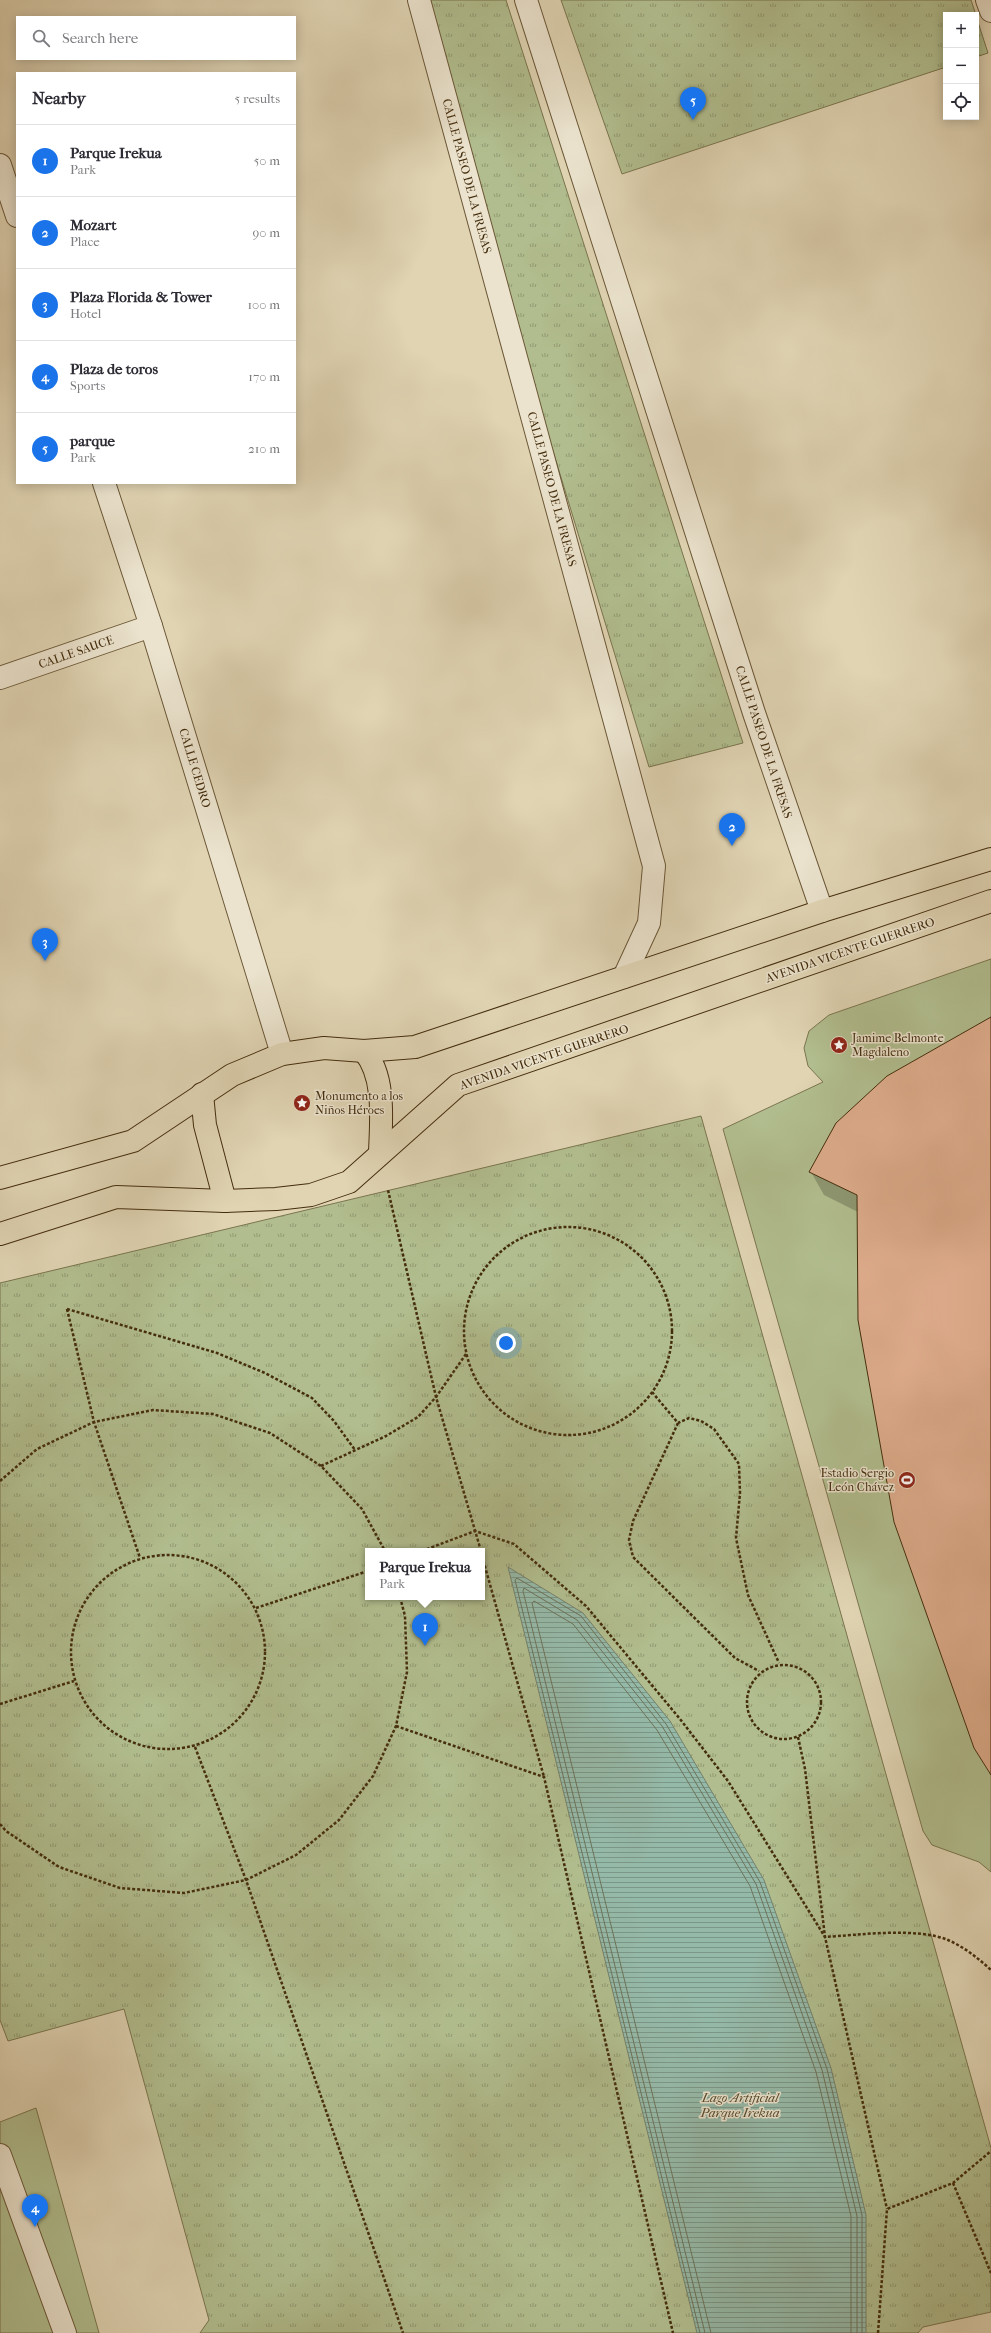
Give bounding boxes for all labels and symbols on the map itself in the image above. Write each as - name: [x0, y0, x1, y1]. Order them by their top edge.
- pin: 5: [680, 87, 706, 120]
- street label: CALLE PASEO DE LA FRESAS: [440, 97, 494, 255]
- street label: CALLE PASEO DE LA FRESAS: [525, 410, 579, 568]
- street label: CALLE SAUCE: [37, 633, 115, 671]
- street label: CALLE PASEO DE LA FRESAS: [733, 664, 795, 820]
- street label: CALLE CEDRO: [176, 727, 214, 809]
- pin: 2: [719, 813, 745, 846]
- street label: AVENIDA VICENTE GUERRERO: [763, 914, 936, 986]
- pin: 3: [32, 928, 58, 961]
- street label: AVENIDA VICENTE GUERRERO: [457, 1021, 630, 1093]
- place label: Jamime Belmonte Magdaleno: [851, 1031, 944, 1059]
- place icon: Jamime Belmonte Magdaleno: [829, 1035, 849, 1055]
- place label: Monumento a los Niños Héroes: [315, 1089, 404, 1117]
- place icon: Monumento a los Niños Héroes: [292, 1093, 312, 1113]
- your location: [496, 1333, 516, 1353]
- place label: Estadio Sergio León Chávez: [821, 1466, 895, 1494]
- sports icon: Estadio Sergio León Chávez: [897, 1470, 917, 1490]
- pin: 1: [412, 1613, 438, 1646]
- water label: Lago Artificial Parque Irekua: [699, 2090, 780, 2120]
- pin: 4: [22, 2194, 48, 2227]

